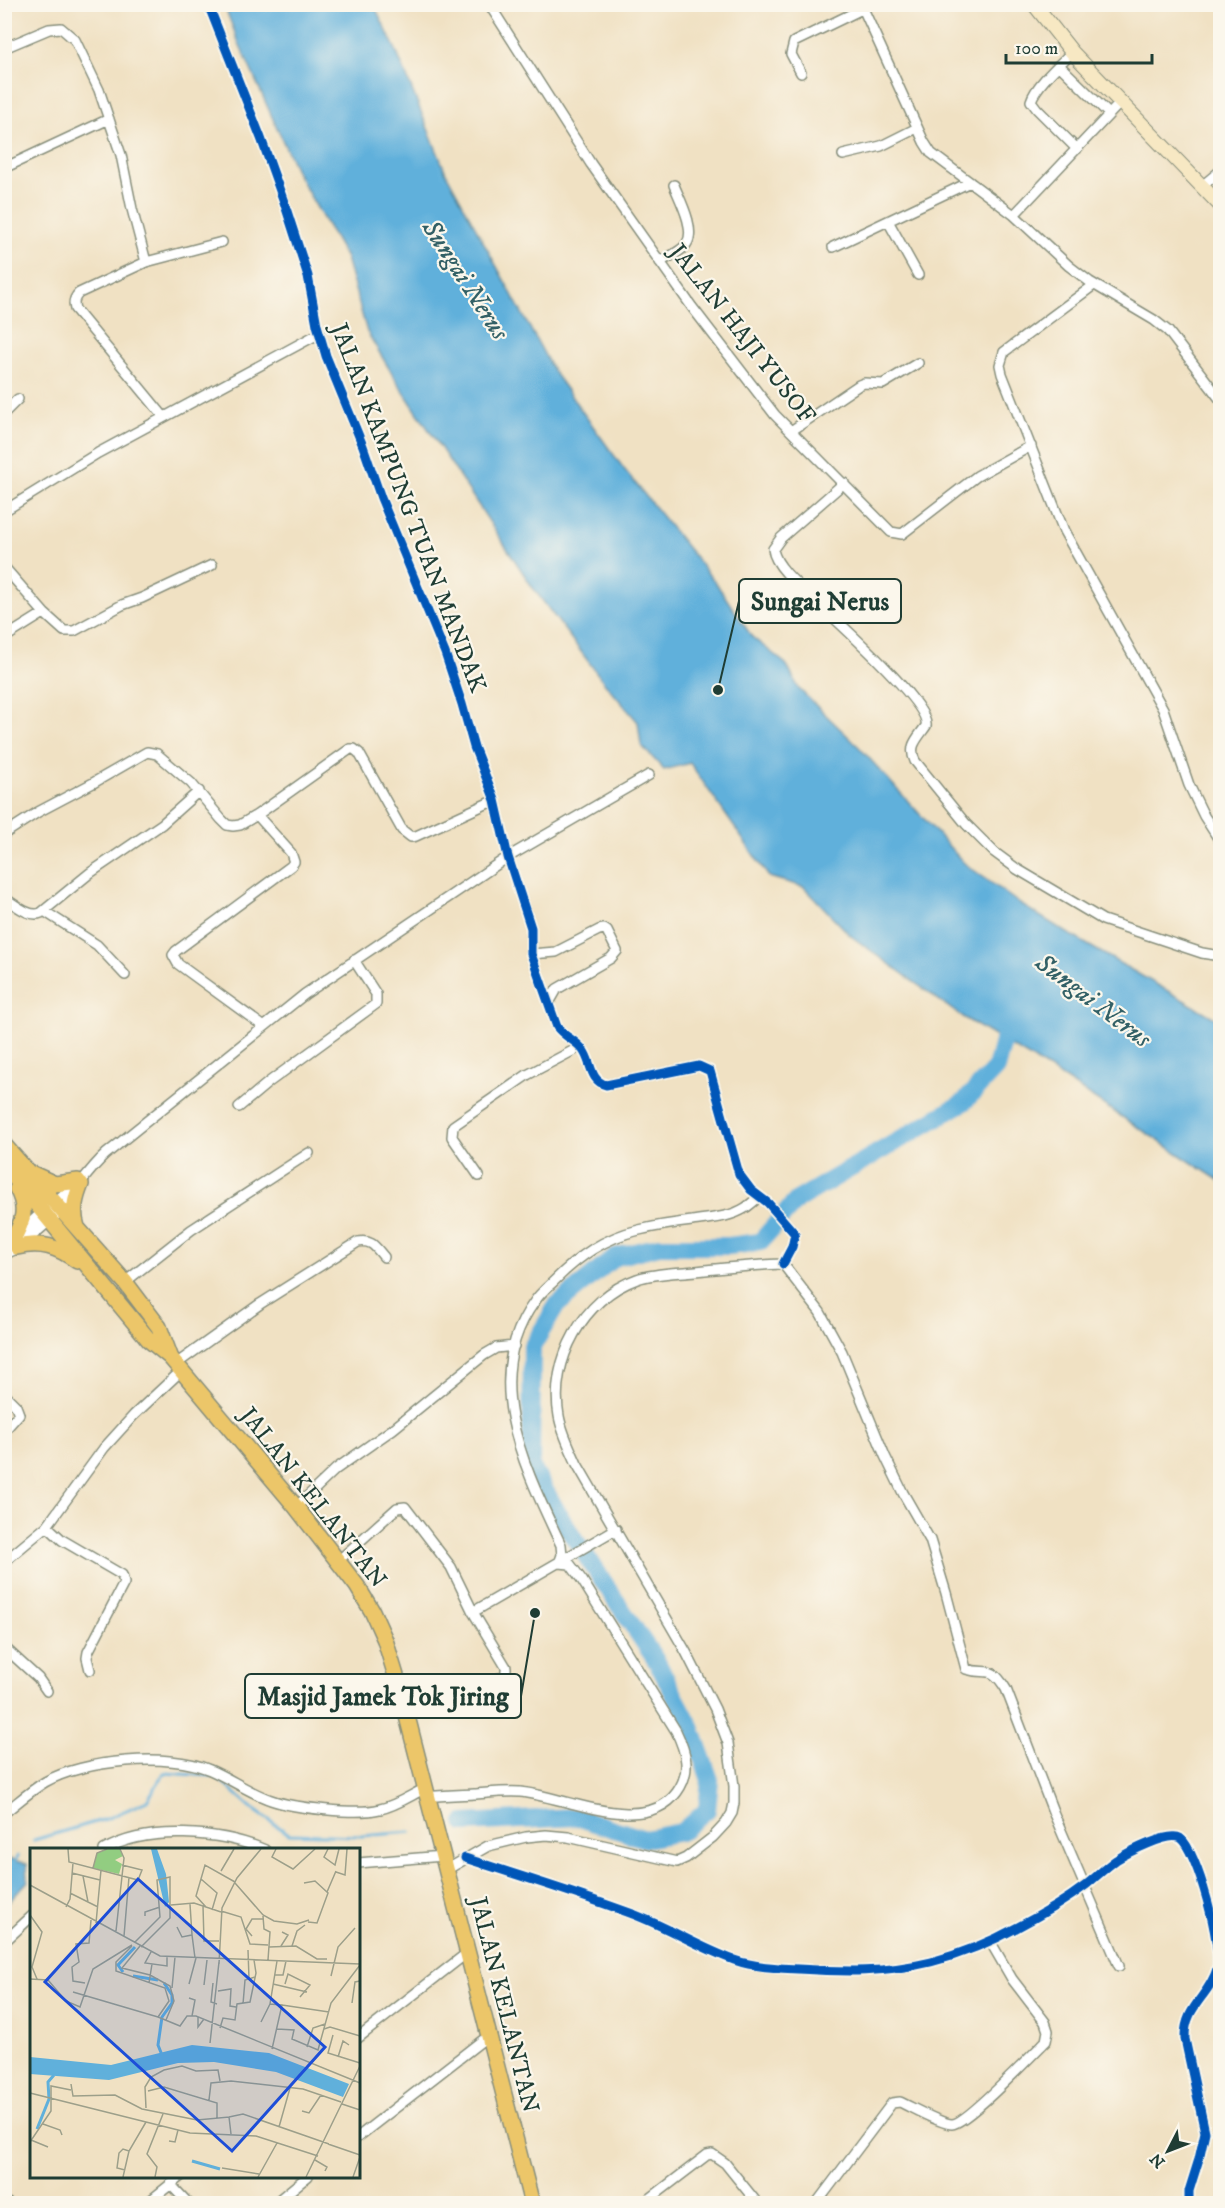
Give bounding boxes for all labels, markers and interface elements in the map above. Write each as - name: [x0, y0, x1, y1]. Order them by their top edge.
- scale bar: [1006, 27, 1152, 65]
- text: 100 m: [1015, 38, 1058, 60]
- water label: Sungai Nerus: [413, 213, 517, 347]
- street label: JALAN HAJI YUSOF: [661, 236, 822, 430]
- street label: JALAN KAMPUNG TUAN MANDAK: [323, 317, 493, 697]
- callout: Sungai Nerus: [739, 579, 901, 623]
- text: Sungai Nerus: [751, 586, 889, 619]
- water label: Sungai Nerus: [1028, 946, 1158, 1056]
- street label: JALAN KELANTAN: [232, 1400, 393, 1594]
- callout: Masjid Jamek Tok Jiring: [245, 1674, 521, 1718]
- text: Masjid Jamek Tok Jiring: [257, 1681, 510, 1714]
- inset map: [30, 1848, 360, 2178]
- street label: JALAN KELANTAN: [462, 1892, 545, 2116]
- north arrow: [1138, 2121, 1198, 2181]
- text: N: [1146, 2149, 1169, 2172]

